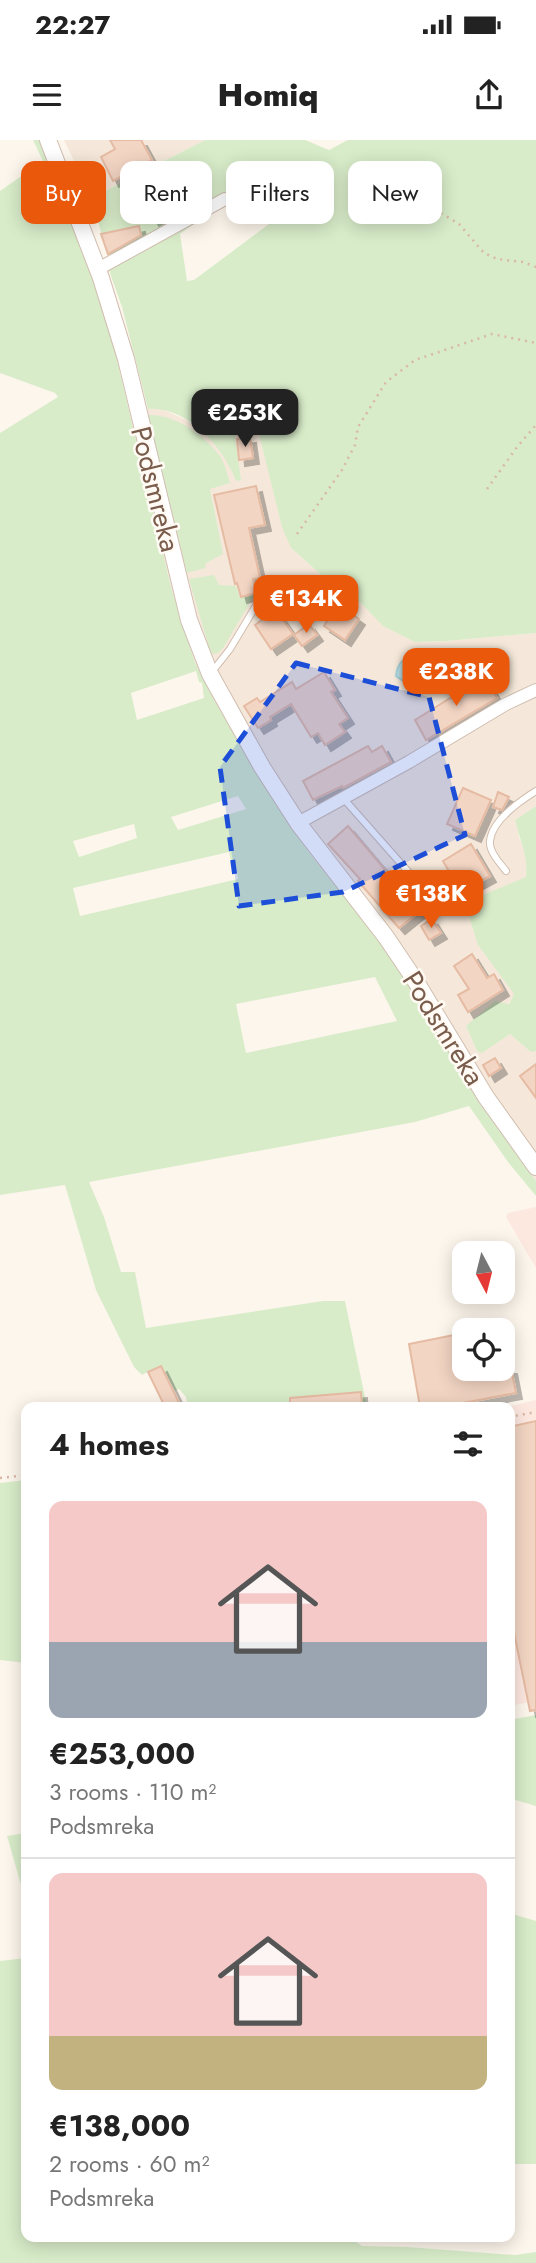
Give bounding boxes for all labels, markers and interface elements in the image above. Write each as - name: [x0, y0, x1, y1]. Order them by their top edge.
- text: 22:27: [35, 6, 110, 44]
- text: Homiq: [218, 72, 318, 118]
- icon: menu: [28, 76, 66, 114]
- icon: share: [470, 76, 508, 114]
- chip: Buy: [21, 161, 106, 224]
- chip: Rent: [120, 161, 212, 224]
- chip: Filters: [226, 161, 334, 224]
- chip: New: [348, 161, 442, 224]
- pin: €253K: [196, 390, 294, 449]
- text: €253K: [207, 395, 283, 429]
- street label: Podsmreka: [120, 422, 191, 556]
- pin: €134K: [257, 575, 355, 635]
- text: €134K: [269, 581, 343, 615]
- pin: €238K: [407, 648, 505, 708]
- text: €238K: [419, 654, 493, 688]
- pin: €138K: [382, 870, 480, 930]
- text: €138K: [395, 876, 467, 910]
- street label: Podsmreka: [392, 963, 495, 1094]
- north arrow: [452, 1241, 514, 1304]
- map controls: [452, 1241, 515, 1381]
- button: locate: [452, 1318, 515, 1381]
- text: 4 homes: [49, 1423, 169, 1466]
- icon: filters: [449, 1425, 487, 1463]
- icon: home: [205, 1546, 331, 1672]
- text: €253,000: [49, 1732, 195, 1775]
- text: 3 rooms · 110 m²: [49, 1775, 216, 1809]
- text: Podsmreka: [49, 1809, 154, 1843]
- icon: home: [205, 1918, 331, 2044]
- text: €138,000: [49, 2104, 190, 2147]
- text: 2 rooms · 60 m²: [49, 2147, 209, 2181]
- text: Podsmreka: [49, 2181, 154, 2215]

